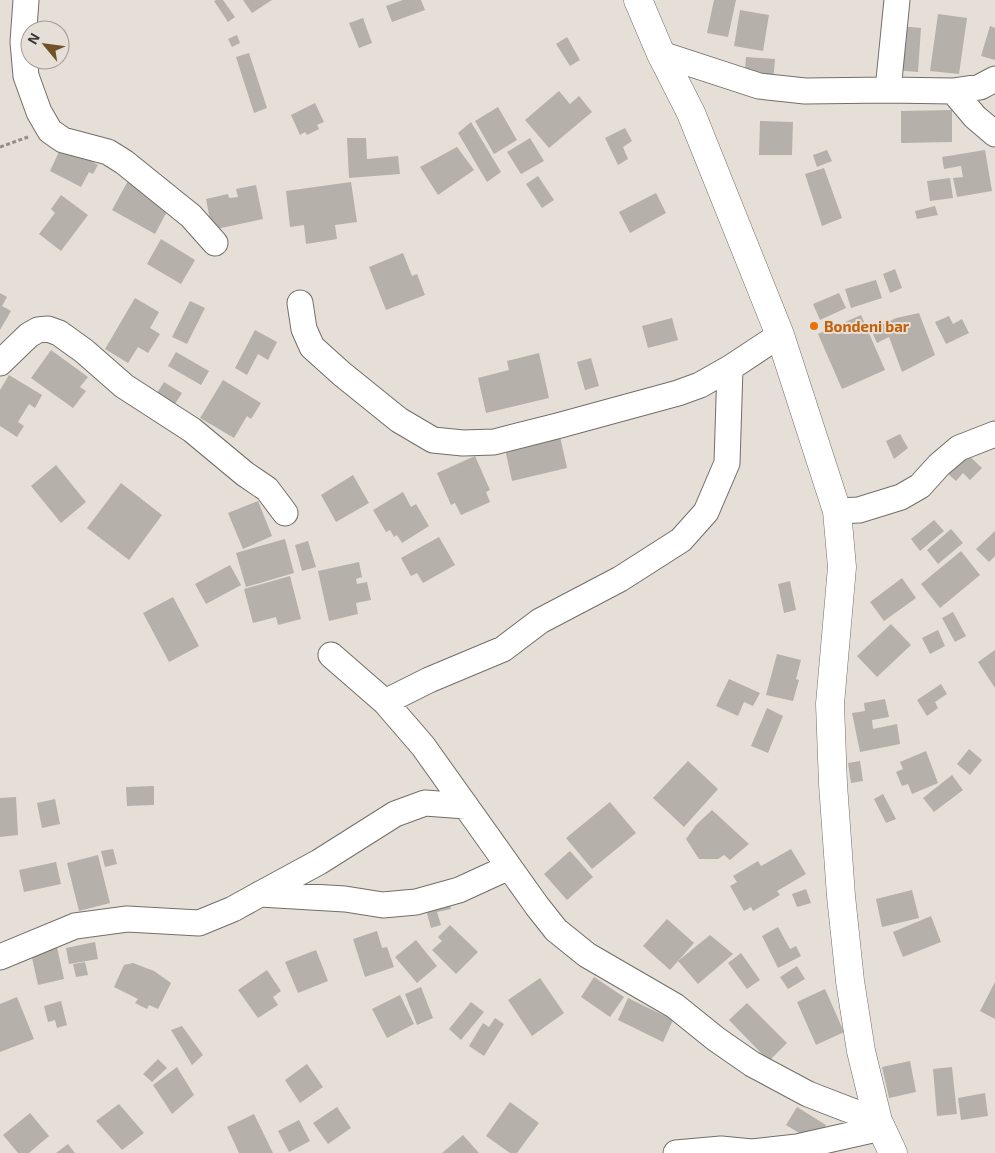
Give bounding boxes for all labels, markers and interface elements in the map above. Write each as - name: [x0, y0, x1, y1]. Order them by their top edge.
- north arrow: [20, 20, 70, 70]
- text: N: [23, 30, 43, 47]
- place label: Bondeni bar: [824, 317, 910, 335]
- marker: Bondeni bar: [808, 320, 820, 332]

